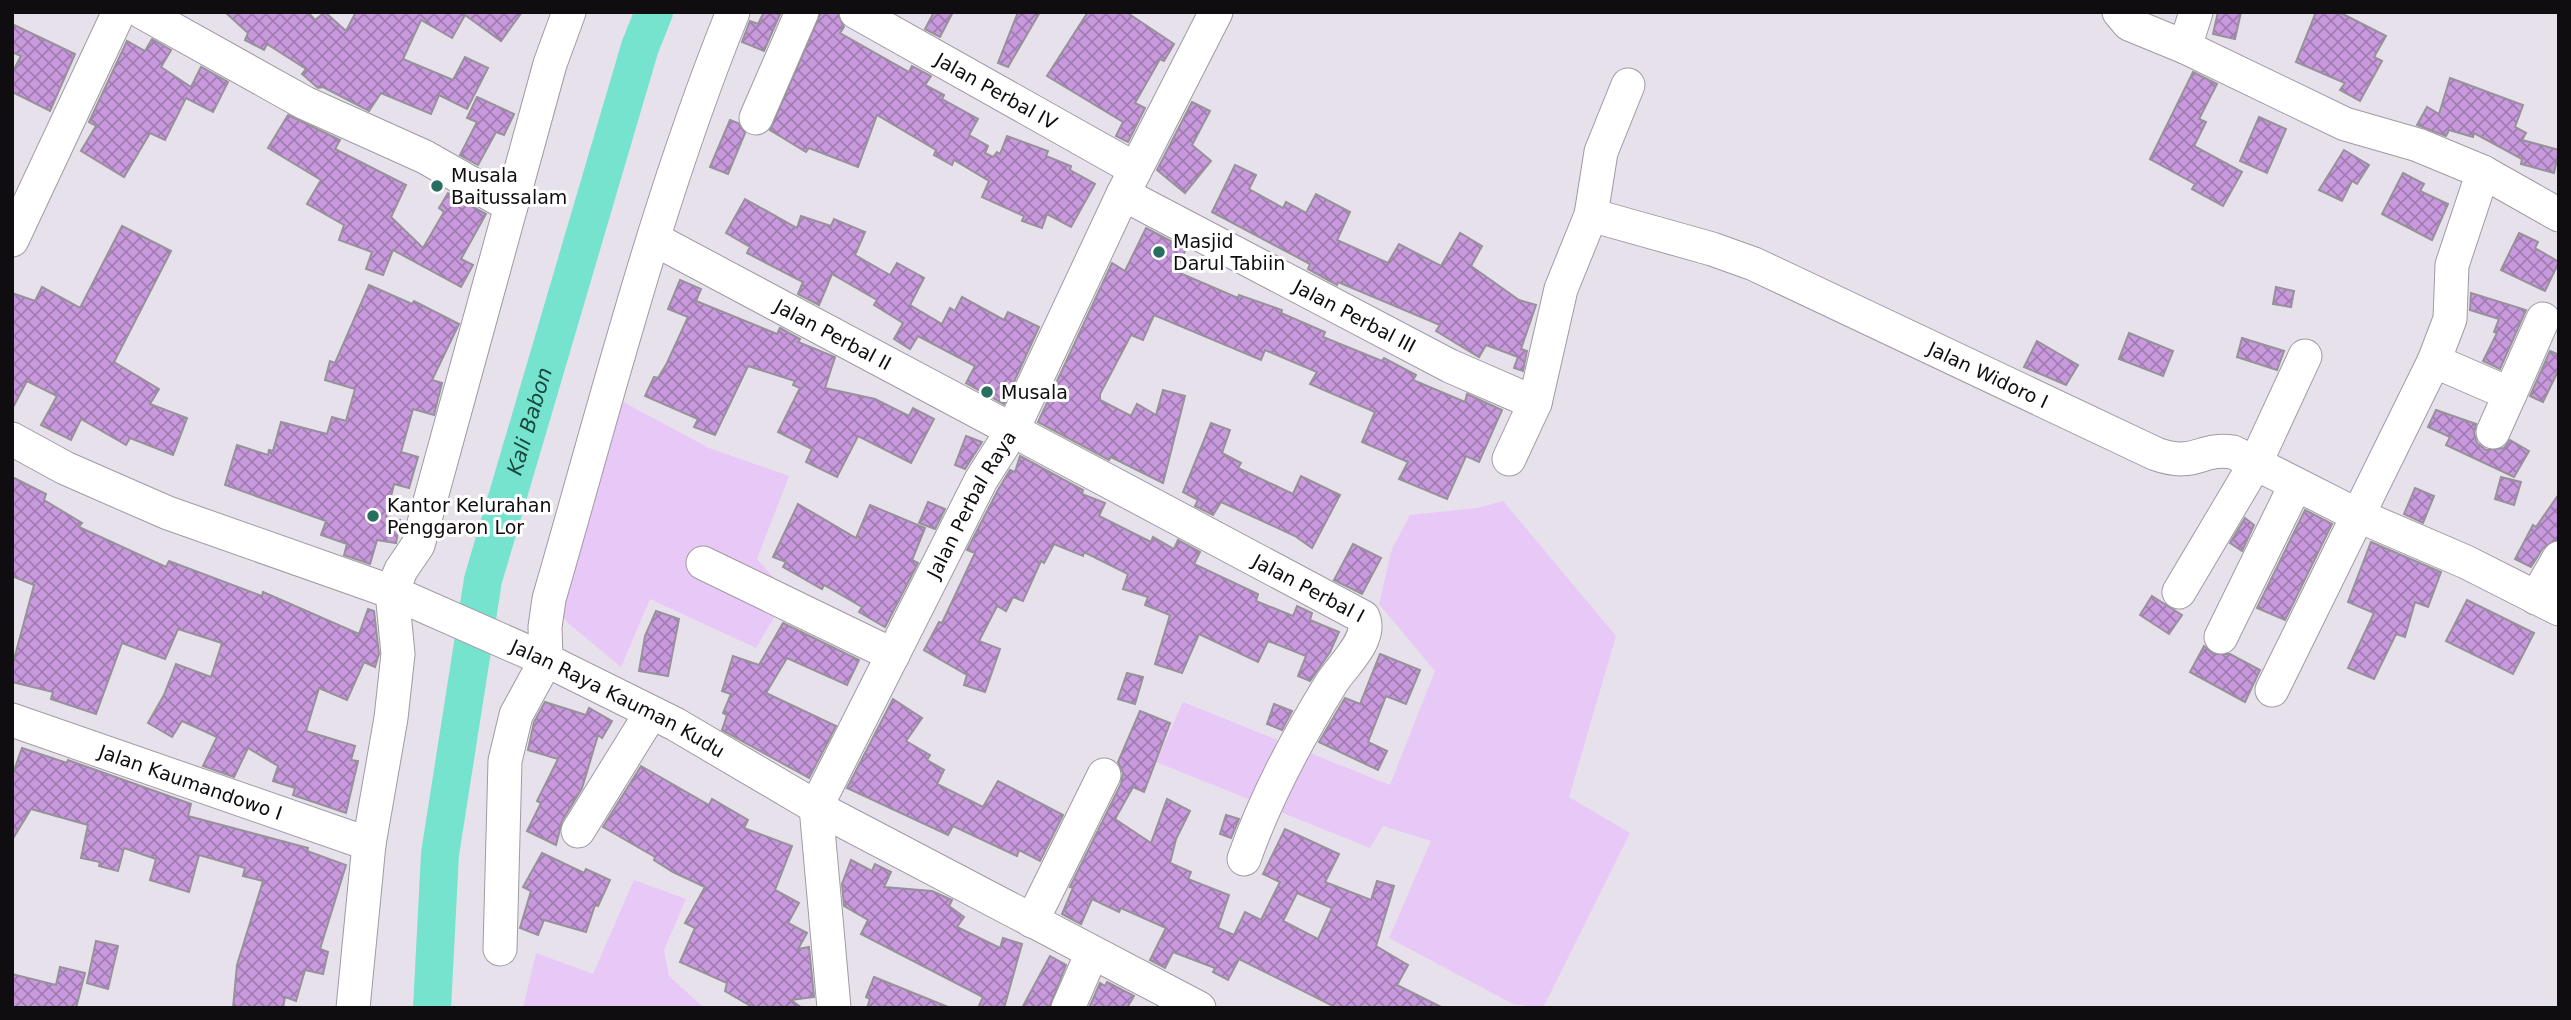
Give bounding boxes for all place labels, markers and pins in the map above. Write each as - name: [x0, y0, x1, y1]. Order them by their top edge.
- place label: Musala Baitussalam: [451, 164, 567, 208]
- marker: Musala Baitussalam: [429, 178, 445, 194]
- place label: Masjid Darul Tabiin: [1173, 230, 1285, 274]
- marker: Masjid Darul Tabiin: [1151, 244, 1167, 260]
- place label: Musala: [1001, 381, 1068, 403]
- marker: Musala: [979, 384, 995, 400]
- place label: Kantor Kelurahan Penggaron Lor: [387, 494, 551, 538]
- marker: Kantor Kelurahan Penggaron Lor: [365, 508, 381, 524]

